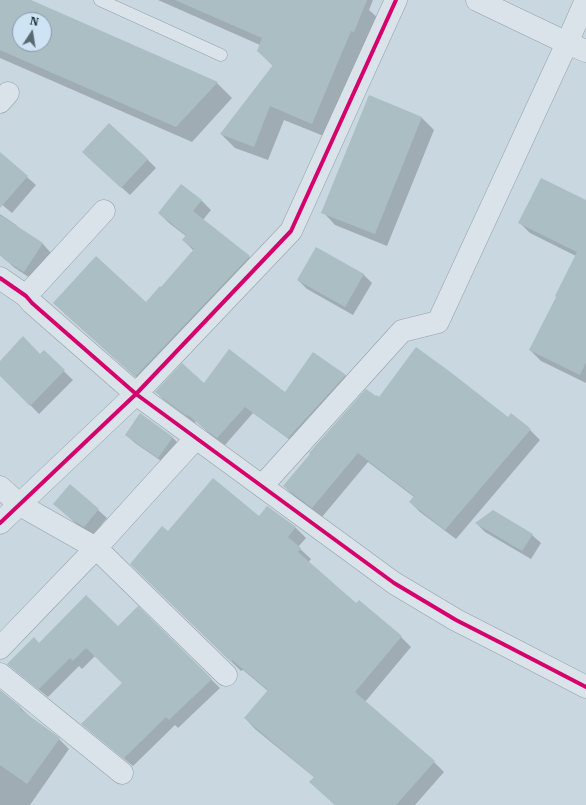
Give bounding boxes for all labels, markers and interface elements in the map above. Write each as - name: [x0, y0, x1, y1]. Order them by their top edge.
- north arrow: [12, 12, 52, 52]
- text: N: [29, 13, 40, 29]

